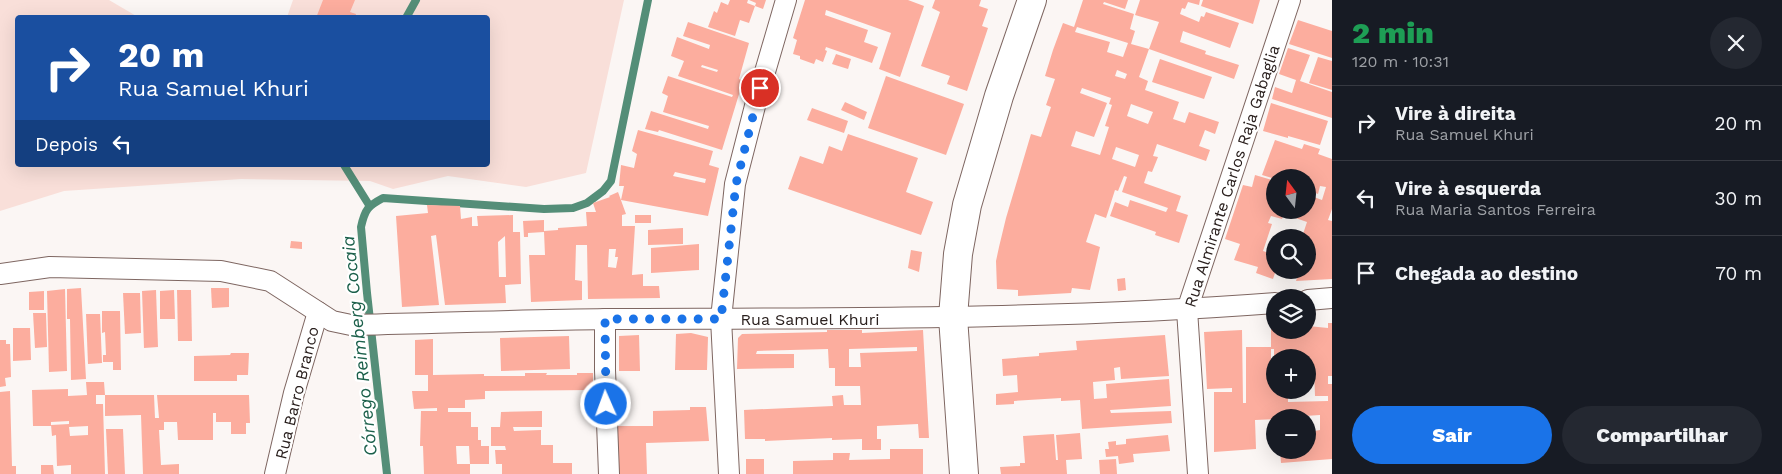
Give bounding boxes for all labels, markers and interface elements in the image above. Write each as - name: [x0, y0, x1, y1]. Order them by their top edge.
- text: 2 min: [1352, 15, 1434, 50]
- button: close: [1710, 17, 1762, 69]
- text: 20 m: [118, 34, 204, 76]
- icon: right: [35, 35, 100, 100]
- street label: Rua Almirante Carlos Raja Gabaglia: [1180, 42, 1284, 310]
- text: 120 m · 10:31: [1352, 52, 1449, 71]
- pin: [739, 67, 781, 109]
- icon: arrive: [746, 74, 774, 102]
- text: Rua Samuel Khuri: [118, 76, 309, 101]
- text: Vire à direita: [1395, 102, 1516, 125]
- icon: right: [1352, 109, 1380, 137]
- text: 20 m: [1715, 112, 1762, 135]
- text: Rua Samuel Khuri: [1395, 125, 1534, 144]
- icon: left: [108, 130, 136, 158]
- text: Depois: [35, 133, 98, 156]
- north arrow: [1266, 169, 1316, 219]
- map controls: [1266, 169, 1316, 459]
- text: Vire à esquerda: [1395, 177, 1541, 200]
- icon: left: [1352, 184, 1380, 212]
- text: 30 m: [1715, 187, 1762, 210]
- text: Rua Maria Santos Ferreira: [1395, 200, 1596, 219]
- button: search: [1266, 229, 1316, 279]
- water label: Córrego Reimberg Cocaia: [337, 235, 381, 457]
- icon: arrive: [1352, 259, 1380, 287]
- text: Chegada ao destino: [1395, 262, 1578, 285]
- text: 70 m: [1715, 262, 1762, 285]
- button: layers: [1266, 289, 1316, 339]
- street label: Rua Samuel Khuri: [741, 310, 879, 329]
- street label: Rua Barro Branco: [271, 325, 323, 461]
- button: +: [1266, 349, 1316, 399]
- position arrow: [579, 377, 631, 429]
- button: Sair: [1352, 406, 1552, 464]
- button: Compartilhar: [1562, 406, 1762, 464]
- button: −: [1266, 409, 1316, 459]

